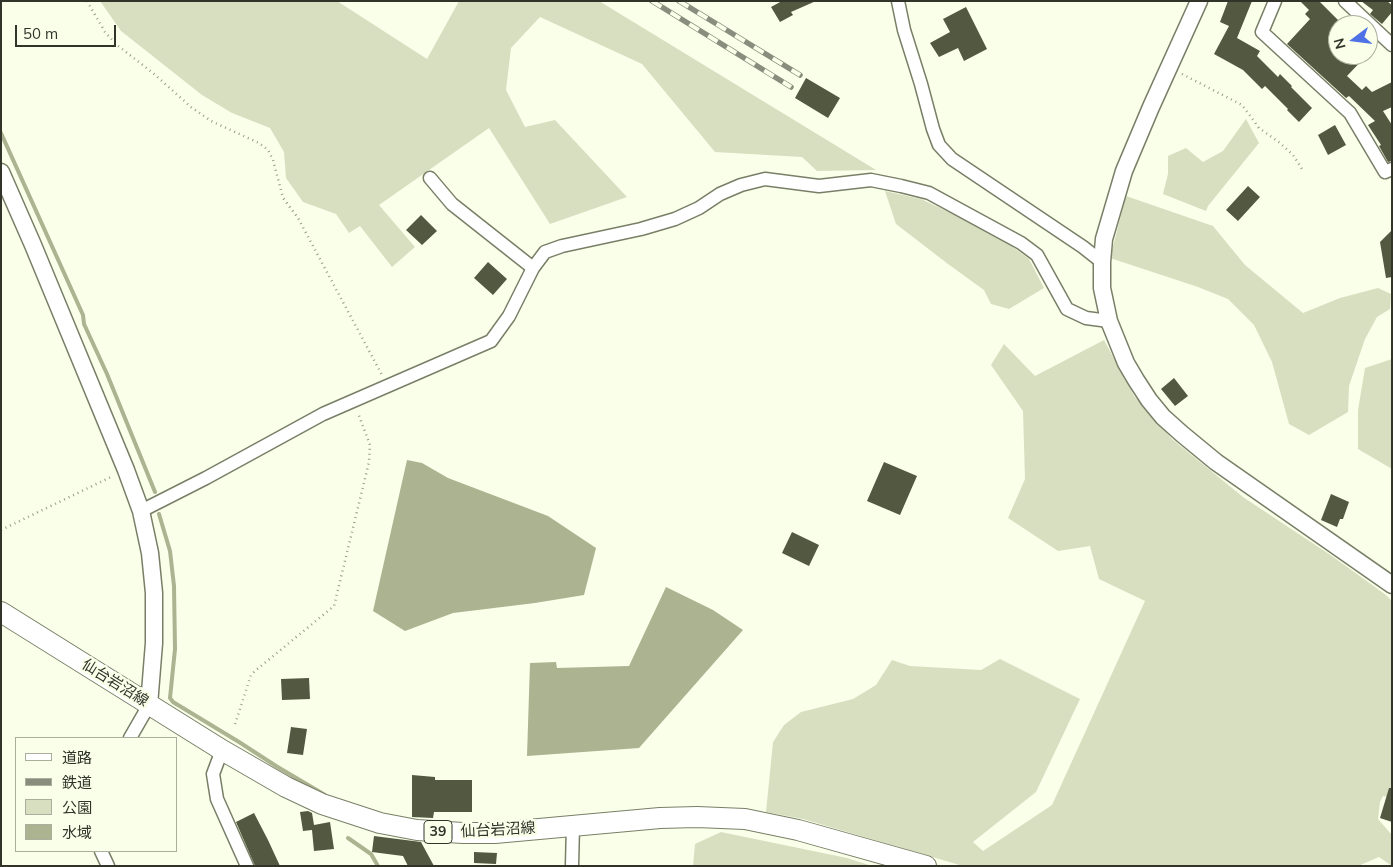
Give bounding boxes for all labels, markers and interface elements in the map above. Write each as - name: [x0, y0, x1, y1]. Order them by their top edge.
- scale bar: [18, 15, 119, 47]
- north arrow: [1328, 15, 1378, 65]
- text: 50 m: [23, 24, 58, 43]
- text: N: [1329, 36, 1350, 51]
- street label: 仙台岩沼線: [78, 655, 152, 711]
- legend: [15, 737, 178, 852]
- text: 道路: [62, 748, 92, 767]
- text: 鉄道: [62, 773, 92, 792]
- text: 公園: [62, 798, 92, 817]
- street label: 仙台岩沼線: [460, 819, 536, 841]
- road number: 39: [424, 820, 452, 844]
- text: 水域: [62, 823, 92, 842]

